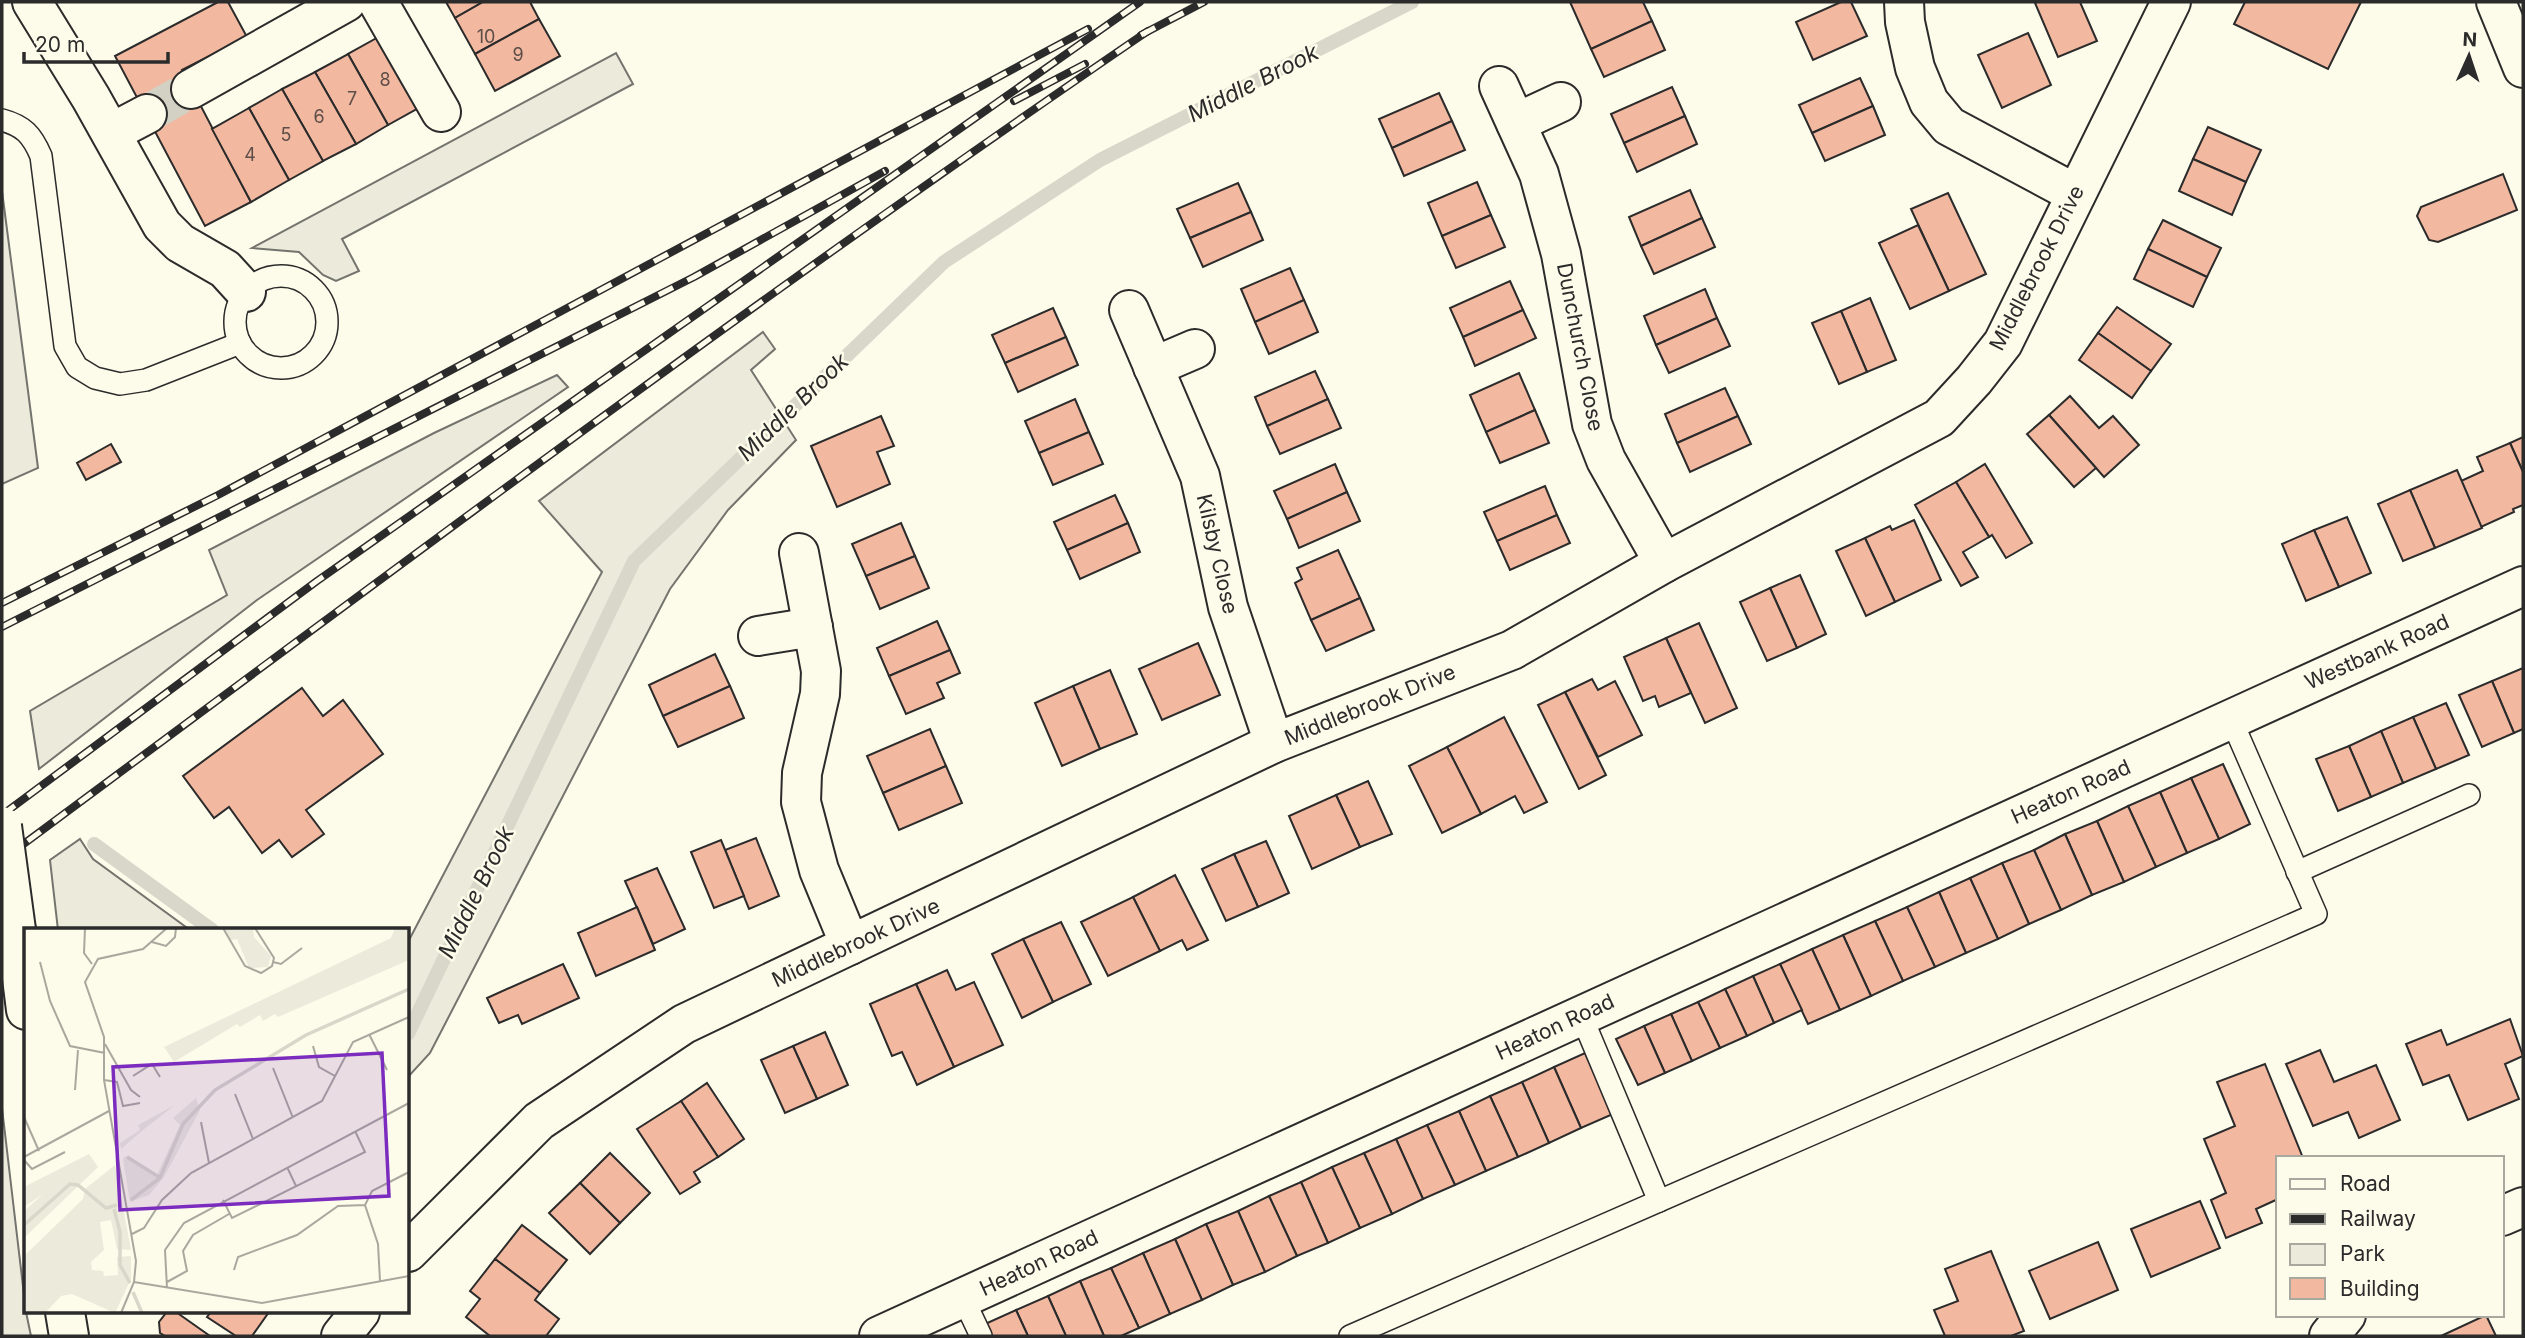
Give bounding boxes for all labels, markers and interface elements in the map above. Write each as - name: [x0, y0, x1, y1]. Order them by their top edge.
- scale bar: [24, 21, 168, 65]
- north arrow: [2434, 21, 2504, 91]
- house number: 10: [477, 26, 495, 47]
- text: N: [2462, 28, 2478, 51]
- text: 20 m: [35, 32, 85, 57]
- water label: Middle Brook: [1183, 38, 1324, 128]
- house number: 9: [512, 44, 524, 65]
- house number: 8: [379, 69, 391, 90]
- house number: 7: [347, 88, 357, 109]
- house number: 6: [313, 106, 325, 127]
- house number: 5: [281, 124, 291, 145]
- house number: 4: [244, 144, 256, 165]
- street label: Middlebrook Drive: [1984, 181, 2089, 355]
- street label: Dunchurch Close: [1552, 261, 1609, 433]
- water label: Middle Brook: [732, 347, 855, 467]
- street label: Kilsby Close: [1192, 492, 1243, 616]
- street label: Westbank Road: [2301, 609, 2453, 695]
- street label: Middlebrook Drive: [1281, 659, 1459, 750]
- street label: Heaton Road: [2007, 754, 2134, 829]
- water label: Middle Brook: [432, 821, 520, 963]
- street label: Middlebrook Drive: [768, 893, 944, 992]
- inset map: [24, 928, 410, 1314]
- street label: Heaton Road: [1491, 988, 1618, 1065]
- legend: [2276, 1156, 2504, 1317]
- text: Road: [2340, 1171, 2391, 1196]
- text: Railway: [2340, 1206, 2416, 1231]
- street label: Heaton Road: [975, 1224, 1102, 1301]
- text: Park: [2340, 1241, 2385, 1266]
- text: Building: [2340, 1276, 2420, 1301]

